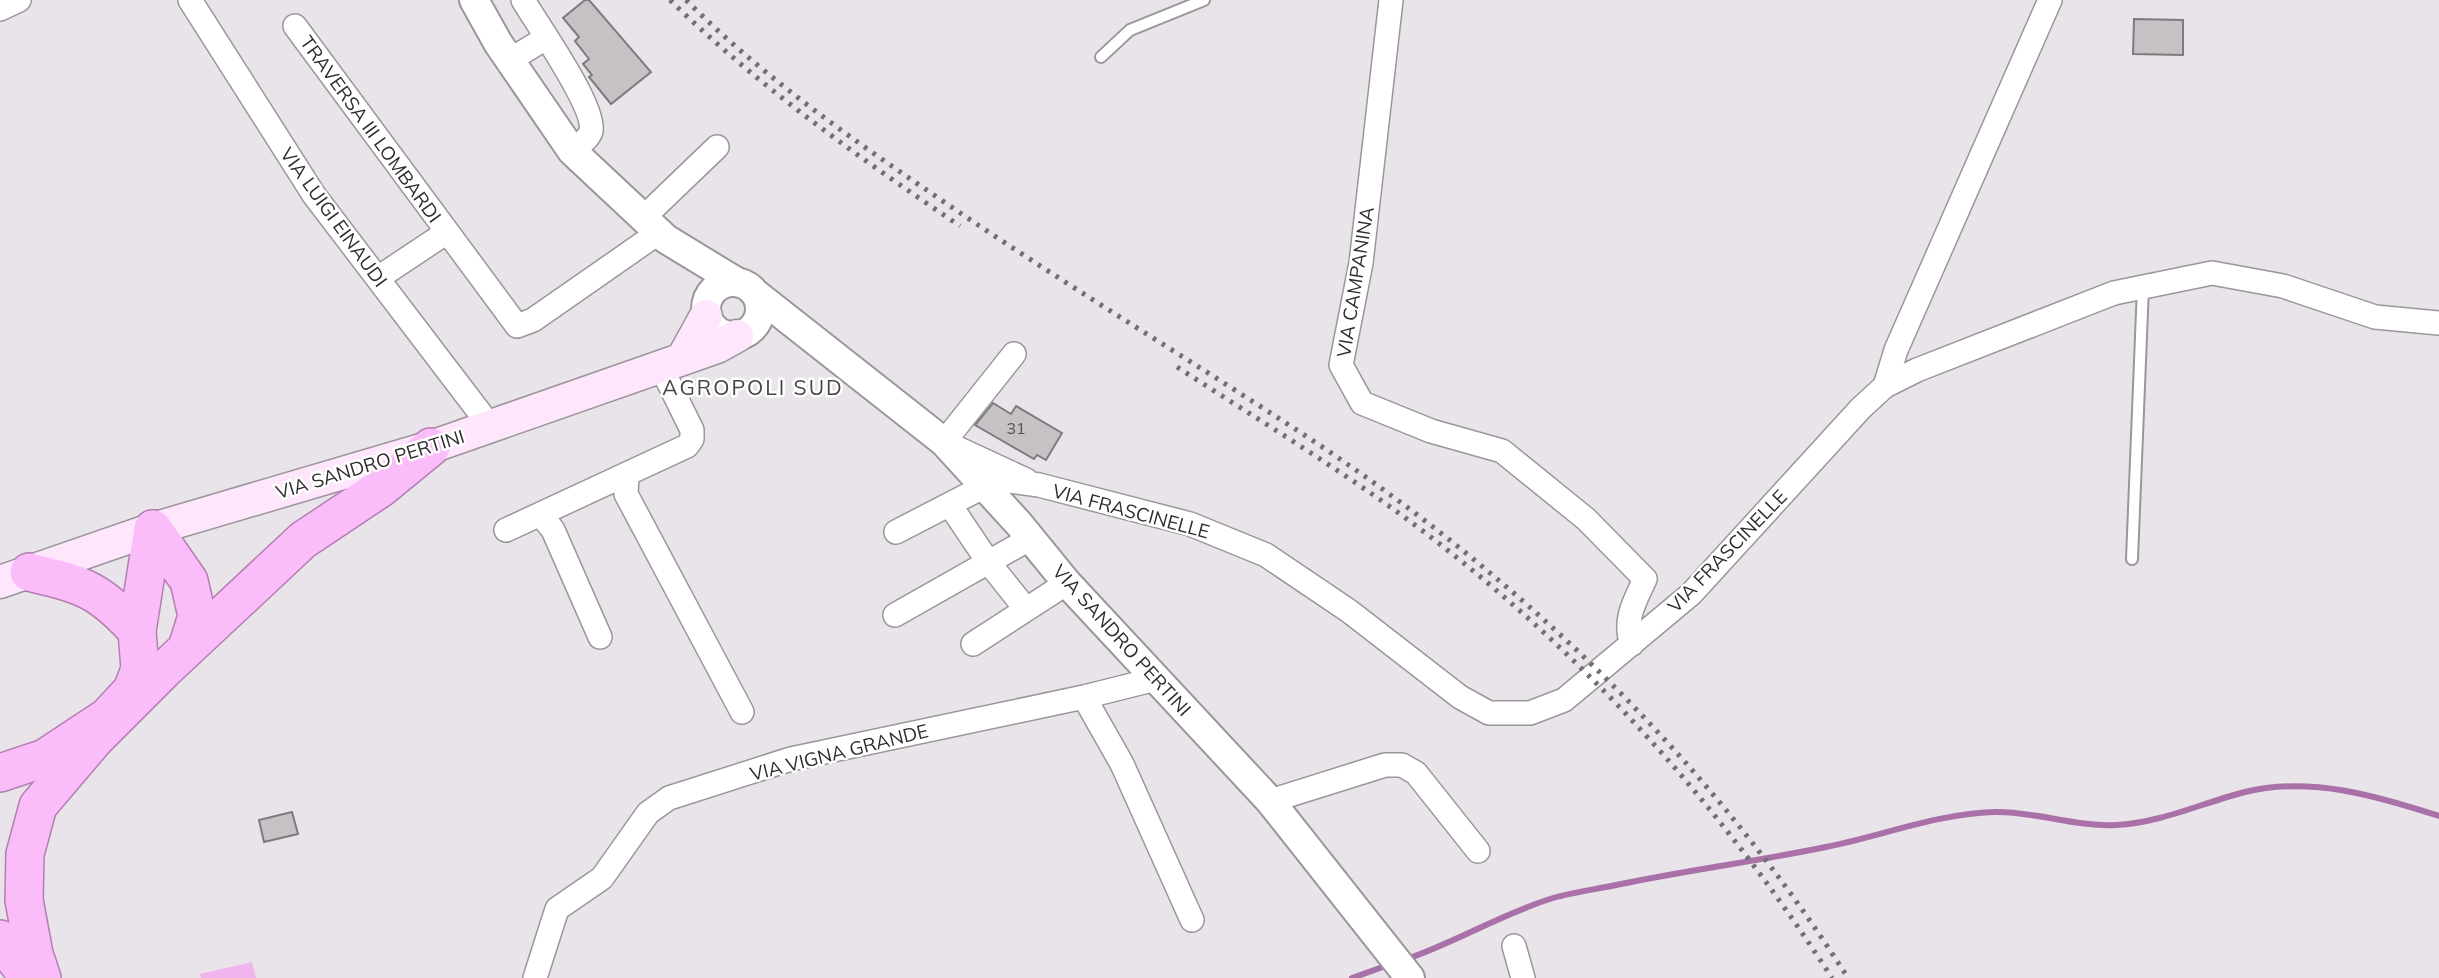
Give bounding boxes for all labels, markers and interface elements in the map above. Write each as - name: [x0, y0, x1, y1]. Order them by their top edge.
- street label: TRAVERSA III LOMBARDI: [295, 31, 447, 227]
- street label: VIA LUIGI EINAUDI: [275, 143, 393, 291]
- street label: VIA CAMPANINA: [1331, 205, 1379, 359]
- district label: AGROPOLI SUD: [662, 374, 844, 400]
- house number: 31: [1006, 418, 1026, 438]
- street label: VIA SANDRO PERTINI: [273, 424, 467, 504]
- street label: VIA FRASCINELLE: [1050, 479, 1212, 543]
- street label: VIA FRASCINELLE: [1662, 485, 1792, 617]
- street label: VIA SANDRO PERTINI: [1048, 559, 1196, 721]
- street label: VIA VIGNA GRANDE: [747, 718, 931, 786]

